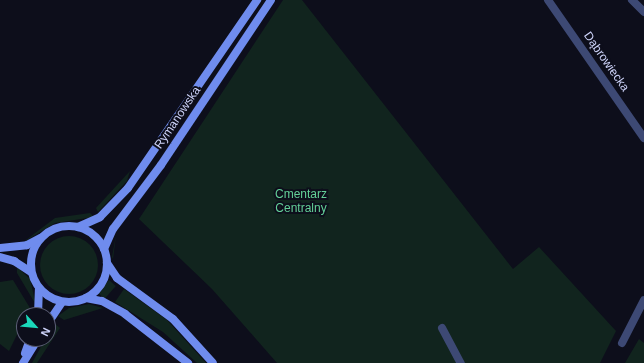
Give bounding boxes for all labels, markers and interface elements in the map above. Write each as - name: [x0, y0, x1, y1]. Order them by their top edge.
- street label: Dąbrowiecka: [580, 29, 632, 95]
- street label: Rymanowska: [152, 84, 204, 152]
- park label: Cmentarz Centralny: [275, 188, 327, 216]
- north arrow: [16, 307, 56, 347]
- text: N: [39, 326, 53, 338]

